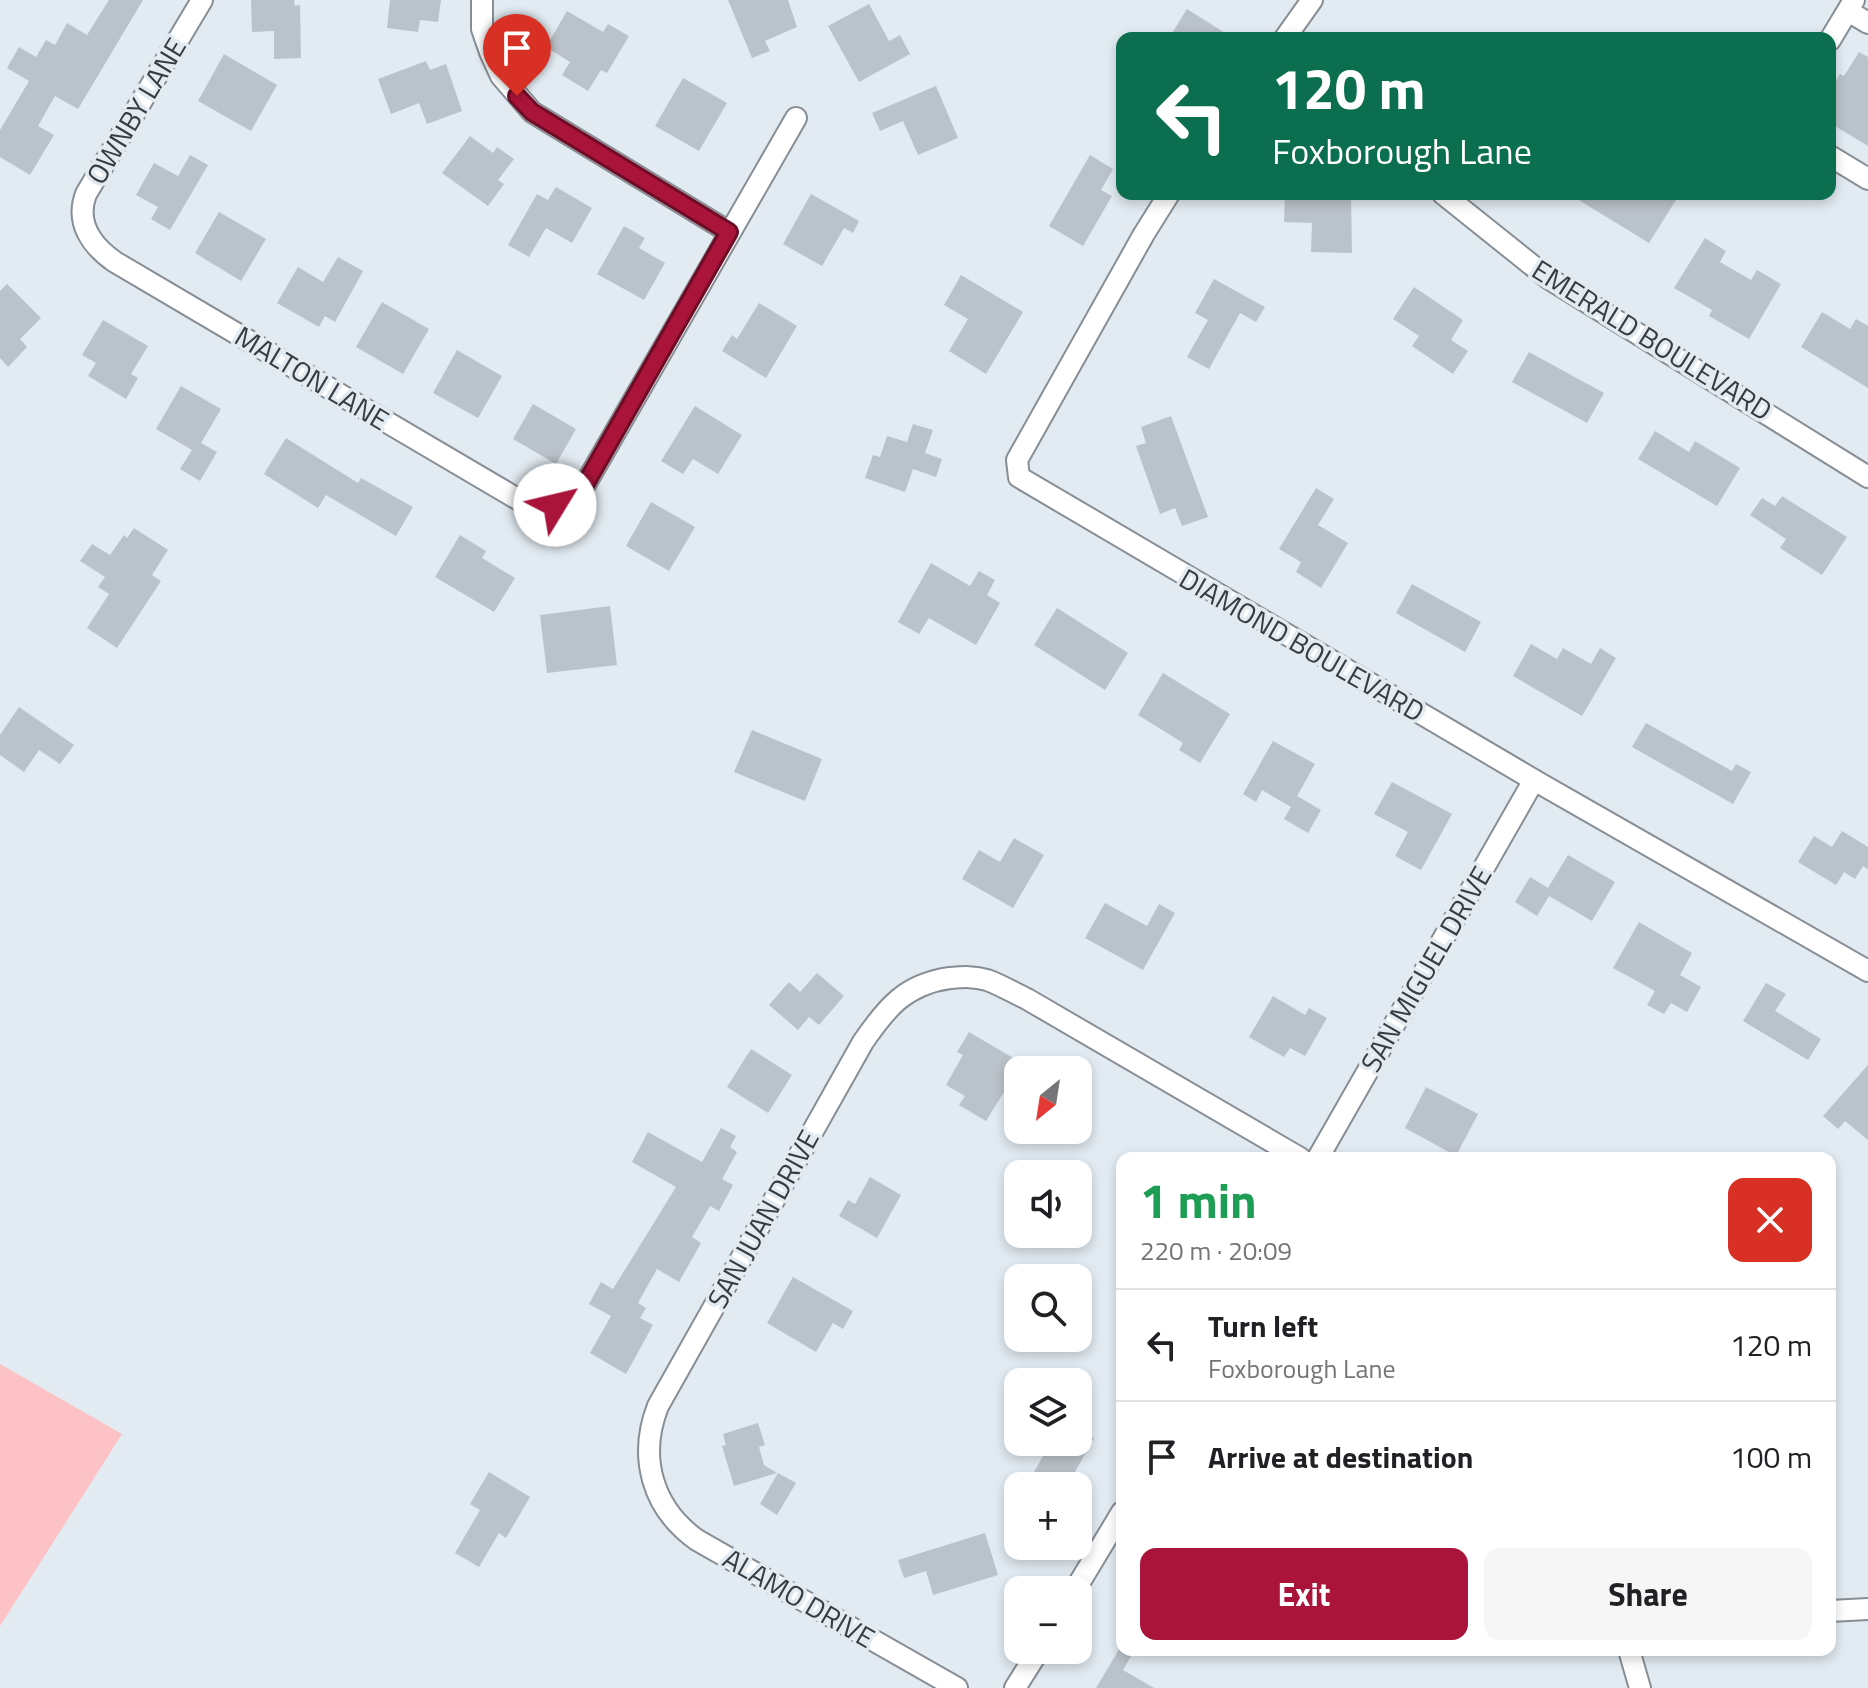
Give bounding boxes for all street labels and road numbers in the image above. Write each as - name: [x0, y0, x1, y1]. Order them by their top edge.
- street label: OWNBY LANE: [75, 29, 196, 192]
- street label: EMERALD BOULEVARD: [1524, 248, 1781, 431]
- street label: MALTON LANE: [227, 315, 398, 441]
- street label: DIAMOND BOULEVARD: [1172, 557, 1433, 732]
- street label: SAN MIGUEL DRIVE: [1349, 858, 1502, 1080]
- street label: SAN JUAN DRIVE: [696, 1122, 829, 1316]
- street label: ALAMO DRIVE: [715, 1537, 883, 1658]

